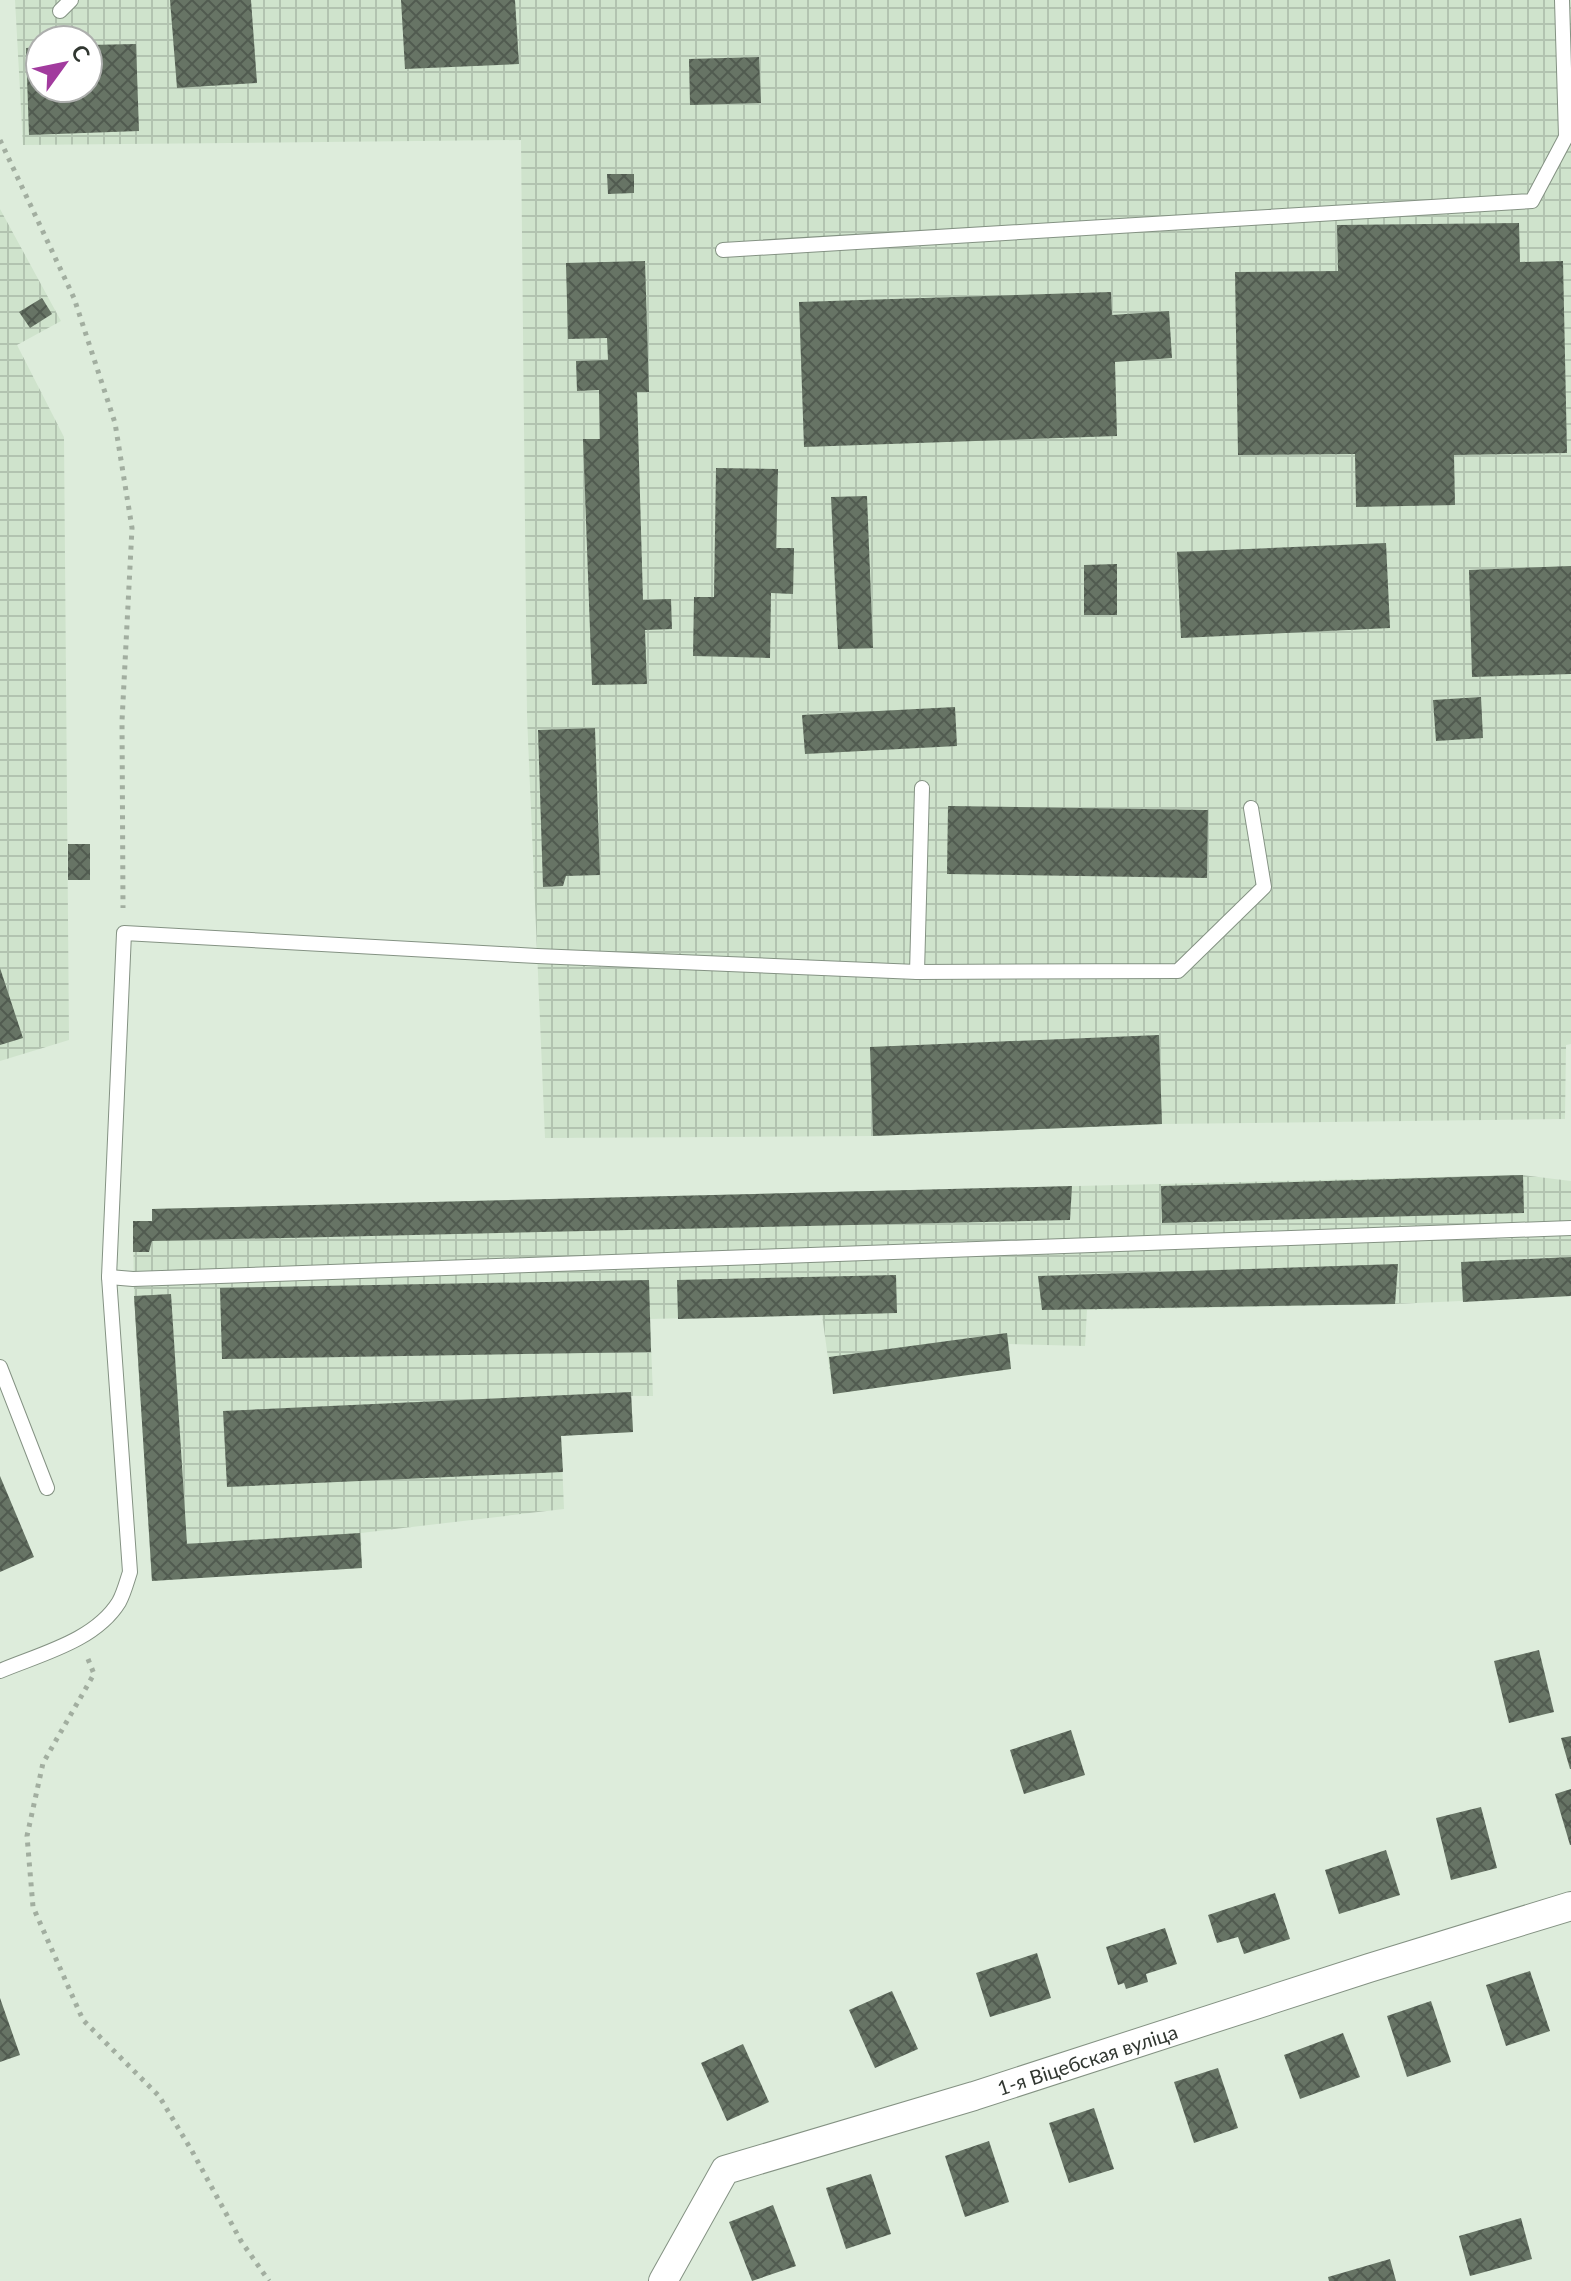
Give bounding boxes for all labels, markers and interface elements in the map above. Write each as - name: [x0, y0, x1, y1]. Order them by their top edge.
- north arrow: [24, 24, 104, 104]
- text: С: [66, 39, 97, 67]
- street label: 1-я Віцебская вуліца: [994, 2019, 1181, 2100]

